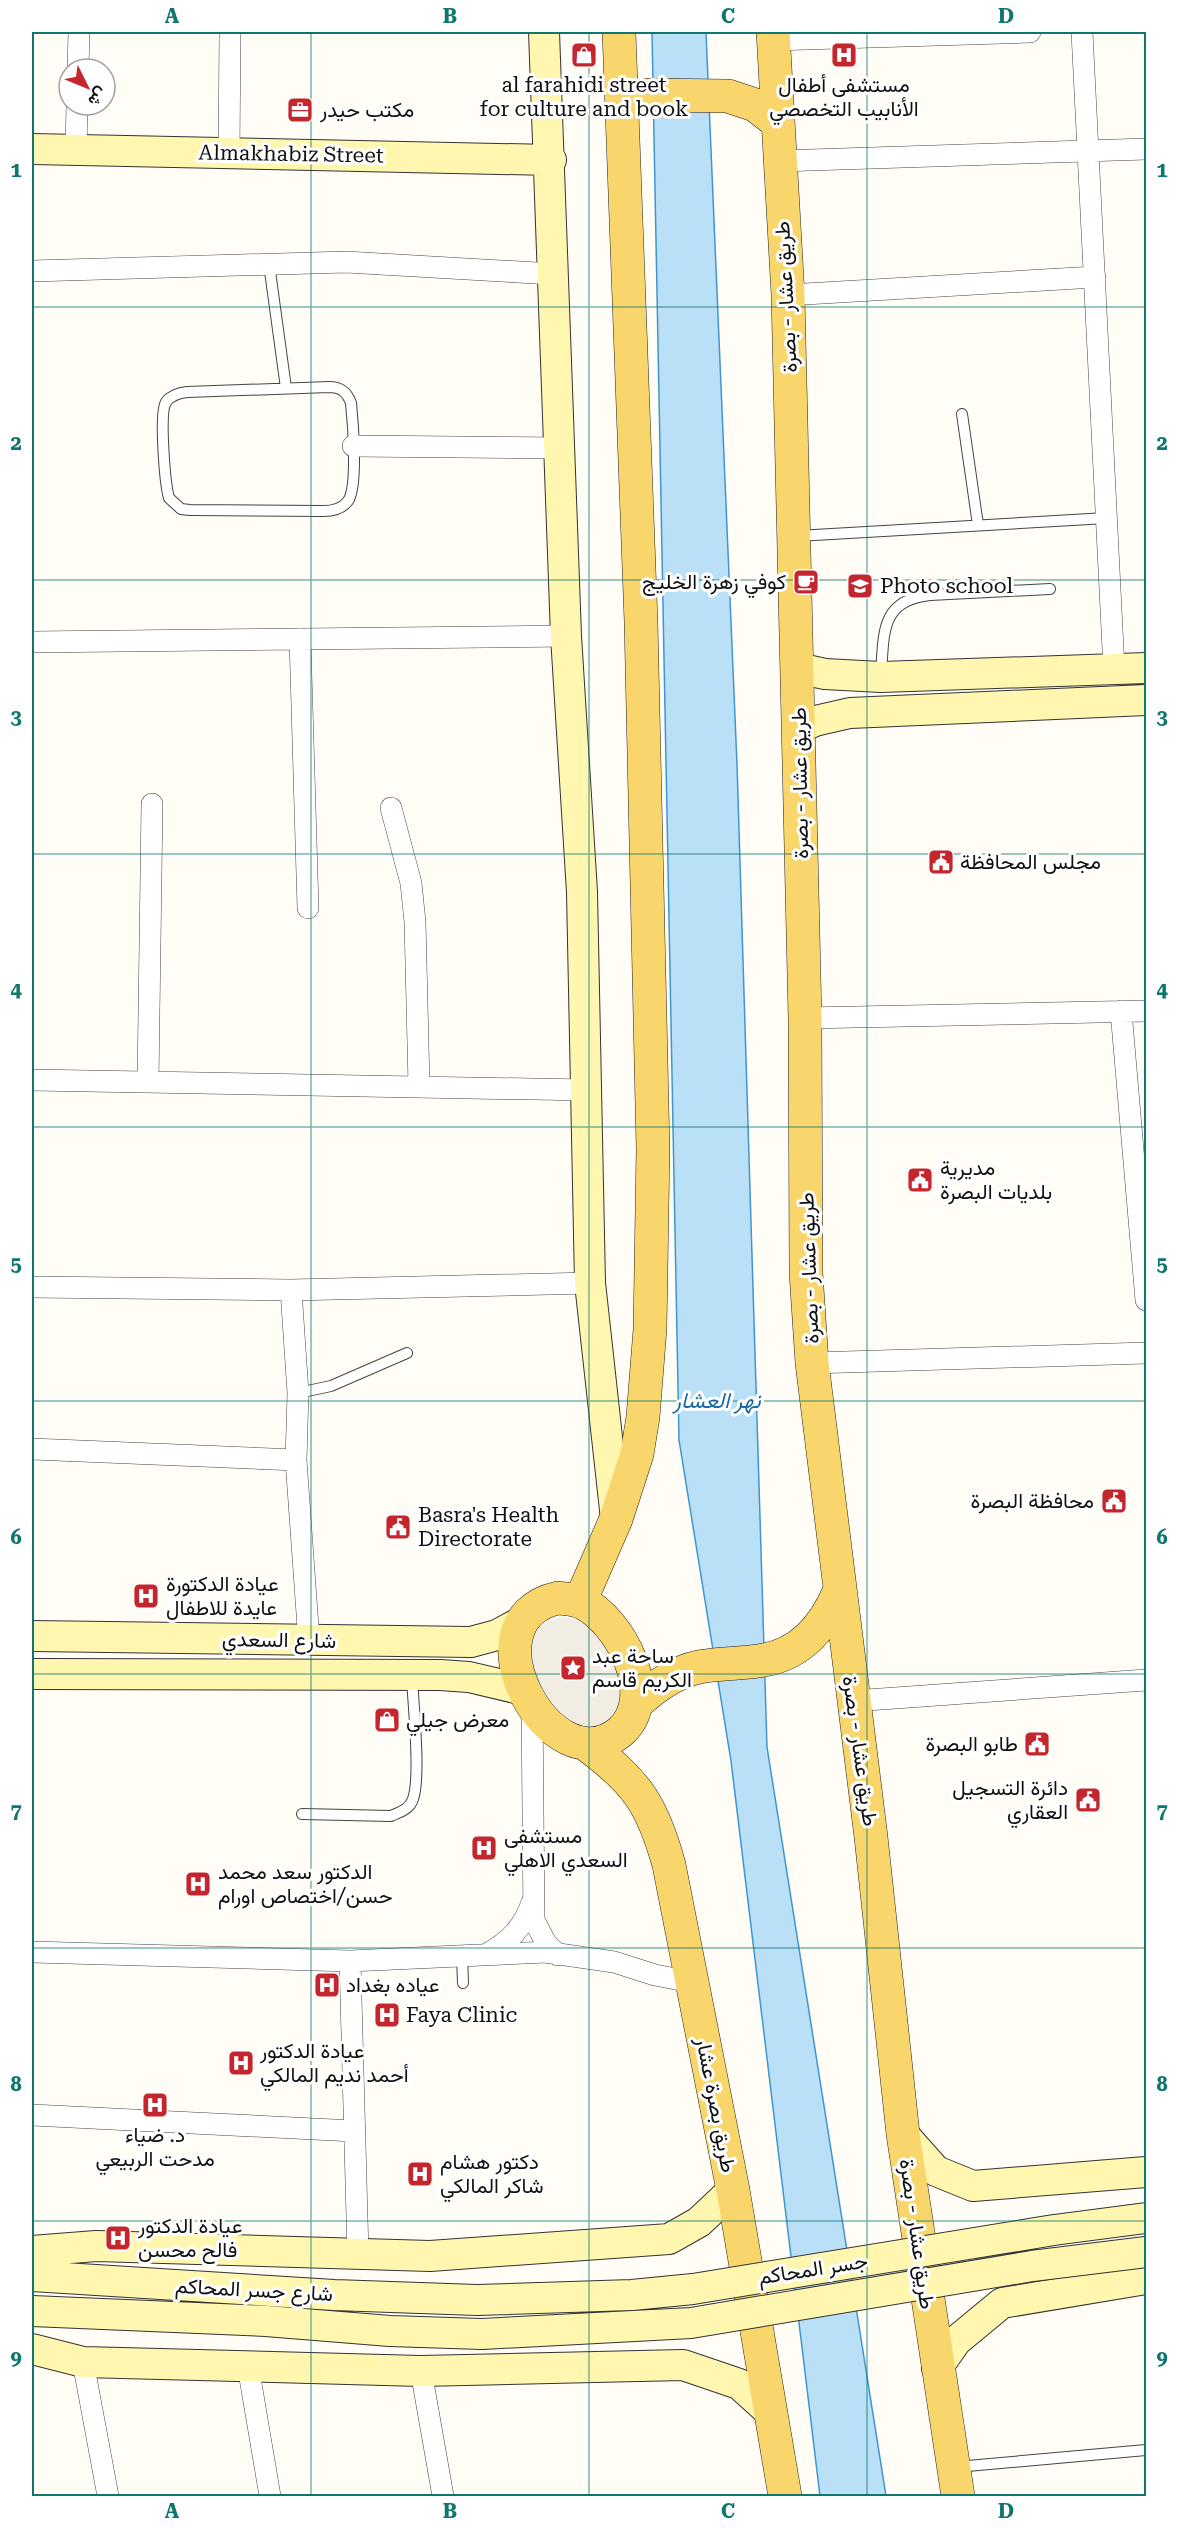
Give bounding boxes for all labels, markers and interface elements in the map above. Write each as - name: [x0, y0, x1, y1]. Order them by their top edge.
- text: A: [165, 4, 180, 28]
- text: B: [443, 4, 457, 28]
- text: C: [721, 4, 735, 28]
- text: D: [998, 4, 1014, 28]
- shop icon: al farahidi street for culture and book: [569, 40, 599, 70]
- hospital icon: مستشفى أطفال الأنابيب التخصصي: [829, 40, 859, 70]
- north arrow: [57, 57, 117, 117]
- place label: al farahidi street for culture and book: [480, 73, 688, 121]
- place label: مستشفى أطفال الأنابيب التخصصي: [769, 73, 919, 126]
- text: ش: [84, 83, 111, 110]
- office icon: مكتب حيدر: [285, 95, 315, 125]
- place label: مكتب حيدر: [319, 98, 414, 123]
- street label: Almakhabiz Street: [198, 140, 384, 168]
- text: 1: [10, 158, 22, 182]
- text: 1: [1156, 158, 1168, 182]
- street label: طريق عشار - بصرة: [770, 221, 803, 373]
- text: 2: [10, 431, 22, 455]
- text: 2: [1156, 431, 1168, 455]
- cafe icon: كوفي زهرة الخليج: [791, 567, 821, 597]
- place label: كوفي زهرة الخليج: [642, 570, 786, 599]
- school or university icon: Photo school: [845, 571, 875, 601]
- place label: Photo school: [880, 574, 1014, 598]
- text: 3: [10, 705, 22, 729]
- text: 3: [1156, 705, 1168, 729]
- street label: طريق عشار - بصرة: [787, 707, 814, 859]
- public building icon: مجلس المحافظة: [926, 847, 956, 877]
- place label: مجلس المحافظة: [960, 850, 1101, 874]
- text: 4: [10, 978, 22, 1002]
- text: 4: [1156, 978, 1168, 1002]
- place label: مديرية بلديات البصرة: [940, 1156, 1052, 1205]
- public building icon: مديرية بلديات البصرة: [905, 1165, 935, 1195]
- street label: طريق عشار - بصرة: [794, 1192, 825, 1344]
- text: 5: [10, 1252, 22, 1276]
- text: 5: [1156, 1252, 1168, 1276]
- water label: نهر العشار: [671, 1388, 762, 1414]
- public building icon: محافظة البصرة: [1099, 1486, 1129, 1516]
- place label: محافظة البصرة: [971, 1489, 1094, 1514]
- place label: Basra's Health Directorate: [418, 1503, 560, 1551]
- public building icon: Basra's Health Directorate: [383, 1512, 413, 1542]
- text: 6: [10, 1525, 22, 1549]
- text: 6: [1156, 1525, 1168, 1549]
- place label: عيادة الدكتورة عايدة للاطفال: [166, 1572, 279, 1620]
- hospital icon: عيادة الدكتورة عايدة للاطفال: [131, 1581, 161, 1611]
- street label: شارع السعدي: [222, 1627, 336, 1658]
- place label: ساحة عبد الكريم قاسم: [592, 1644, 692, 1694]
- place icon: ساحة عبد الكريم قاسم: [558, 1653, 588, 1683]
- street label: طريق عشار - بصرة: [837, 1674, 882, 1828]
- shop icon: معرض جيلي: [372, 1705, 402, 1735]
- place label: معرض جيلي: [406, 1708, 509, 1737]
- public building icon: طابو البصرة: [1022, 1729, 1052, 1759]
- place label: طابو البصرة: [925, 1732, 1018, 1757]
- place label: دائرة التسجيل العقاري: [952, 1776, 1068, 1829]
- public building icon: دائرة التسجيل العقاري: [1073, 1785, 1103, 1815]
- text: 7: [10, 1799, 22, 1823]
- text: 7: [1156, 1799, 1168, 1823]
- place label: مستشفى السعدي الاهلي: [504, 1824, 628, 1877]
- hospital icon: مستشفى السعدي الاهلي: [469, 1833, 499, 1863]
- place label: الدكتور سعد محمد حسن/اختصاص اورام: [218, 1860, 393, 1910]
- hospital icon: الدكتور سعد محمد حسن/اختصاص اورام: [183, 1869, 213, 1899]
- hospital icon: عياده بغداد: [312, 1970, 342, 2000]
- place label: عياده بغداد: [346, 1973, 440, 1997]
- hospital icon: Faya Clinic: [372, 2000, 402, 2030]
- place label: Faya Clinic: [406, 2003, 518, 2027]
- street label: طريق بصرة عشار: [690, 2034, 741, 2175]
- place label: عيادة الدكتور أحمد نديم المالكي: [259, 2039, 409, 2092]
- hospital icon: عيادة الدكتور أحمد نديم المالكي: [226, 2048, 256, 2078]
- text: 8: [10, 2072, 22, 2096]
- text: 8: [1156, 2072, 1168, 2096]
- hospital icon: د. ضياء مدحت الربيعي: [140, 2090, 170, 2120]
- place label: د. ضياء مدحت الربيعي: [95, 2123, 215, 2176]
- place label: دكتور هشام شاكر المالكي: [440, 2150, 544, 2203]
- street label: طريق عشار - بصرة: [894, 2157, 939, 2311]
- hospital icon: دكتور هشام شاكر المالكي: [405, 2159, 435, 2189]
- place label: عيادة الدكتور فالح محسن: [137, 2214, 242, 2264]
- hospital icon: عيادة الدكتور فالح محسن: [103, 2223, 133, 2253]
- street label: جسر المحاكم: [756, 2248, 870, 2291]
- street label: شارع جسر المحاكم: [174, 2274, 334, 2308]
- text: 9: [10, 2346, 22, 2370]
- text: 9: [1156, 2346, 1168, 2370]
- text: A: [165, 2499, 180, 2523]
- text: B: [443, 2499, 457, 2523]
- text: C: [721, 2499, 735, 2523]
- text: D: [998, 2499, 1014, 2523]

